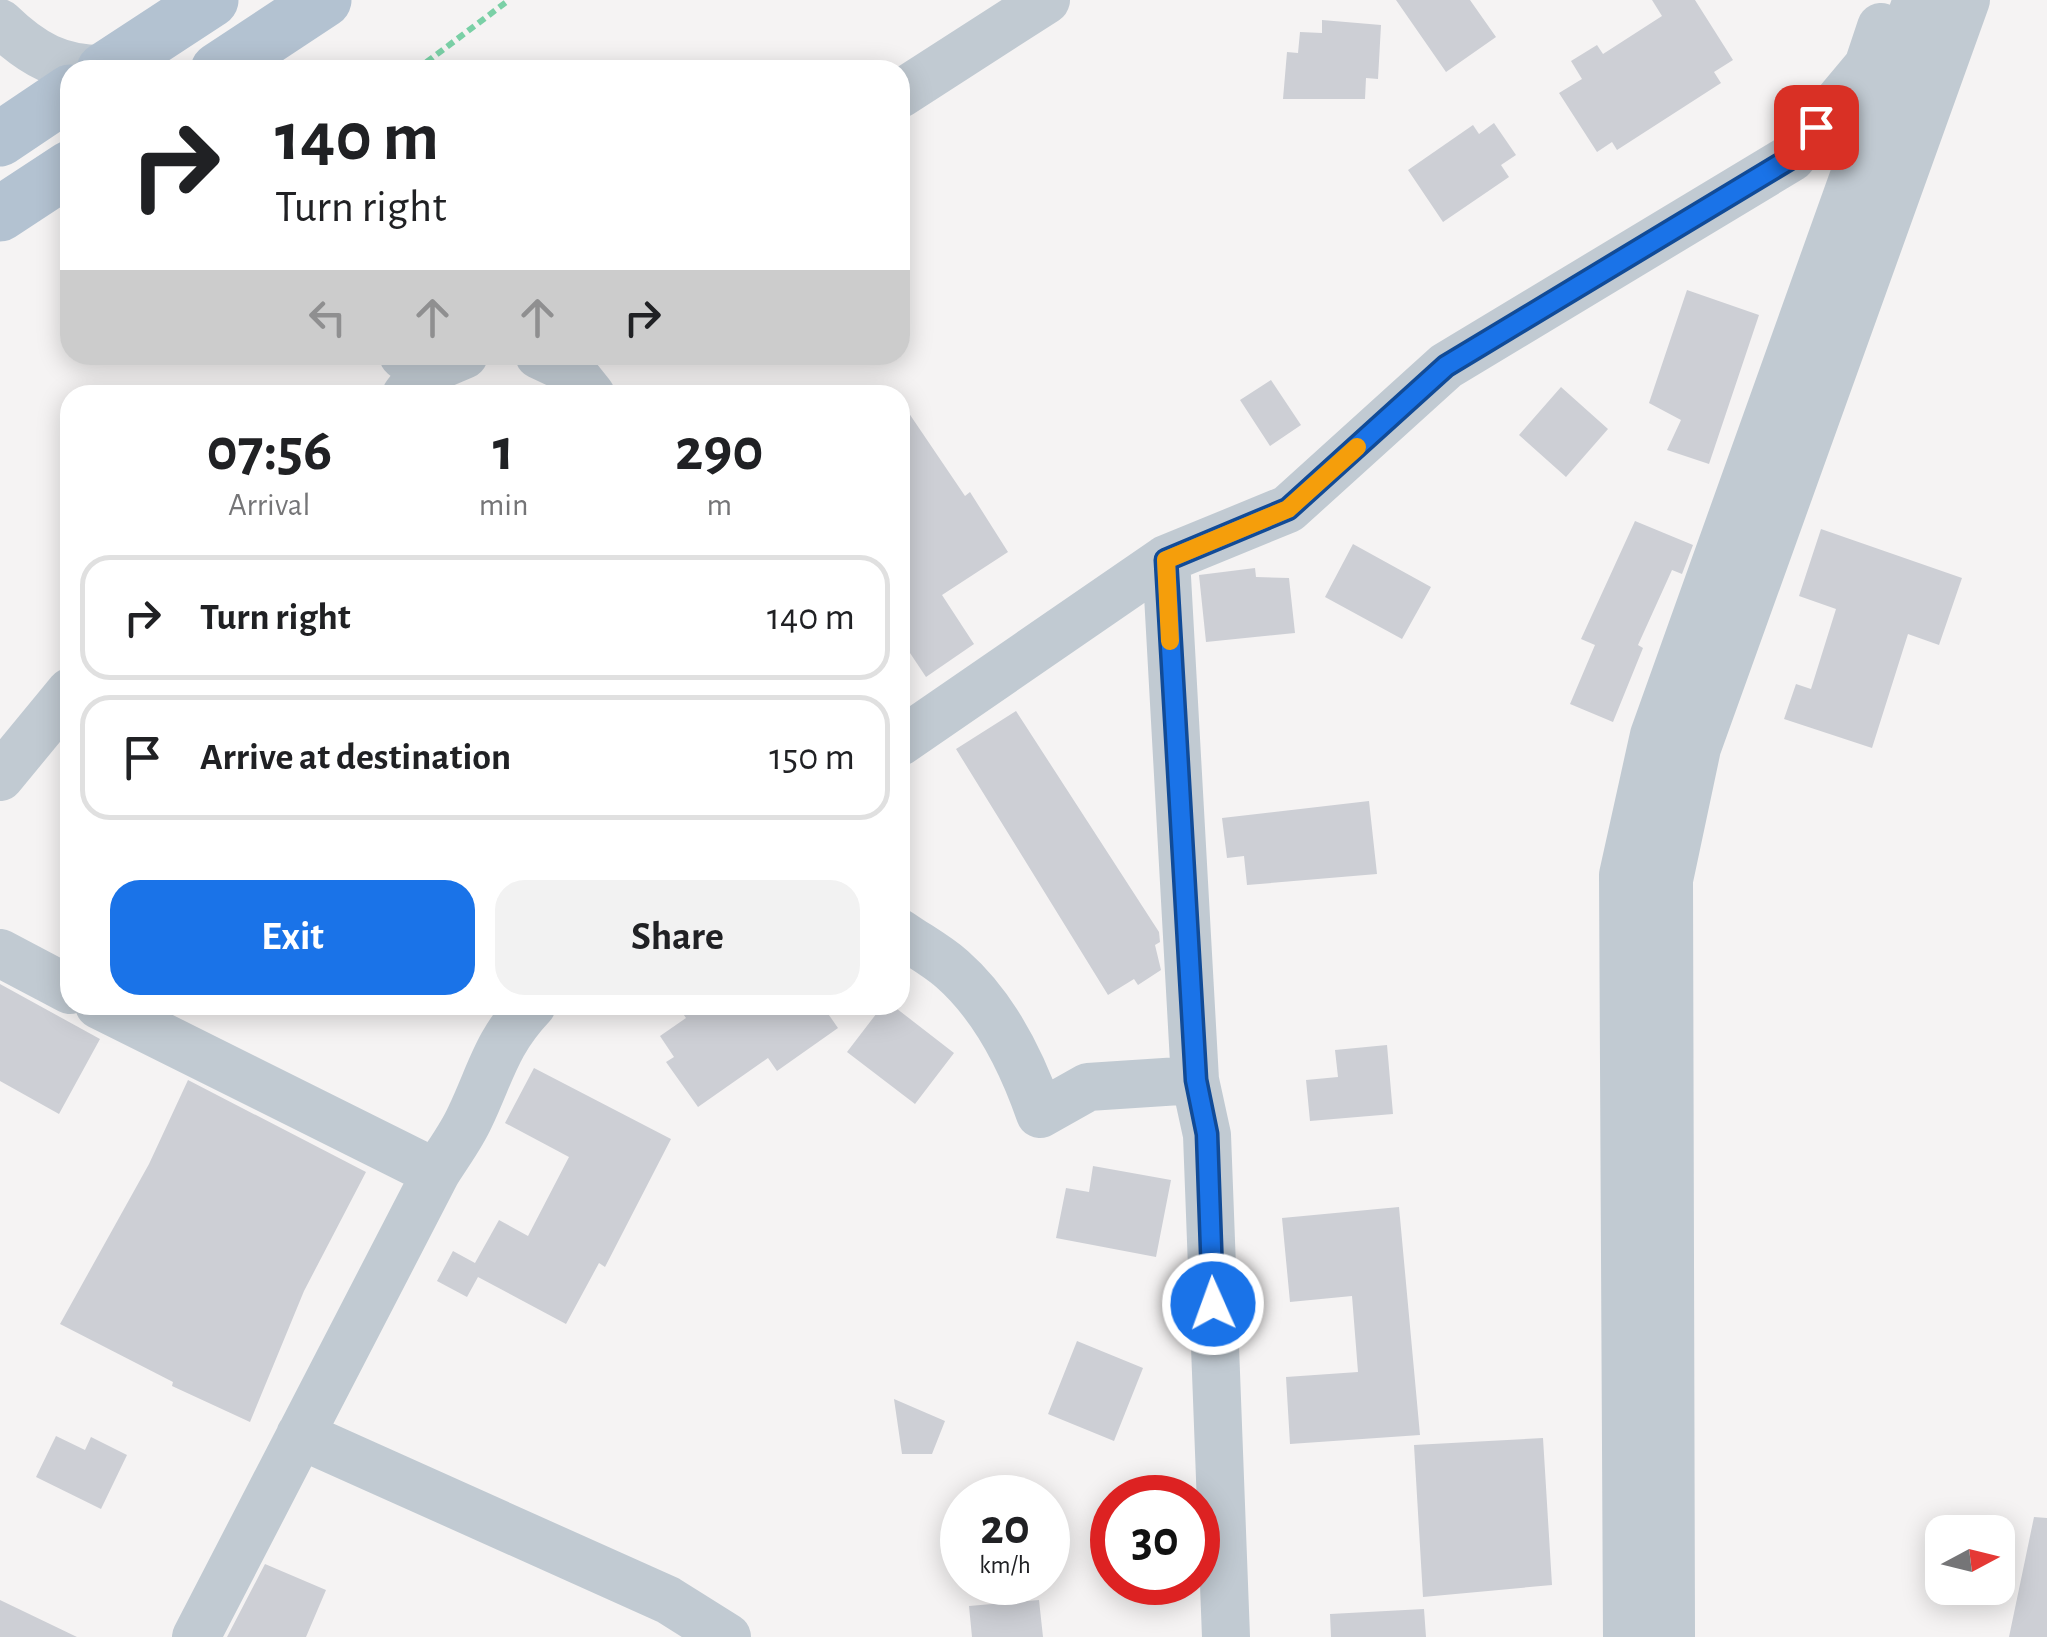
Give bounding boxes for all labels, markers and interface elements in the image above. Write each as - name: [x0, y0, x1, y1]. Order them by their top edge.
- pin: [1774, 85, 1859, 170]
- icon: right: [110, 100, 240, 230]
- icon: arrive: [1789, 100, 1844, 155]
- text: 140 m: [275, 103, 439, 173]
- text: Turn right: [275, 185, 447, 230]
- icon: left: [300, 290, 355, 345]
- icon: ahead: [405, 290, 460, 345]
- icon: ahead: [510, 290, 565, 345]
- icon: right: [615, 290, 670, 345]
- text: 07:56: [206, 421, 332, 481]
- text: 1: [493, 421, 514, 481]
- text: 290: [675, 421, 764, 481]
- text: Arrival: [228, 489, 311, 521]
- text: min: [479, 489, 529, 521]
- text: m: [706, 489, 732, 521]
- icon: right: [115, 590, 170, 645]
- text: Turn right: [200, 599, 350, 637]
- text: 140 m: [767, 599, 855, 637]
- icon: arrive: [115, 730, 170, 785]
- text: Arrive at destination: [200, 739, 511, 777]
- text: 150 m: [769, 739, 855, 777]
- button: Exit: [110, 880, 475, 995]
- button: Share: [495, 880, 860, 995]
- position arrow: [1161, 1252, 1265, 1356]
- speed limit sign: 30: [1090, 1475, 1220, 1605]
- text: 20: [980, 1503, 1030, 1553]
- north arrow: [1925, 1515, 2015, 1605]
- map controls: [1925, 1515, 2015, 1605]
- text: km/h: [979, 1553, 1031, 1578]

